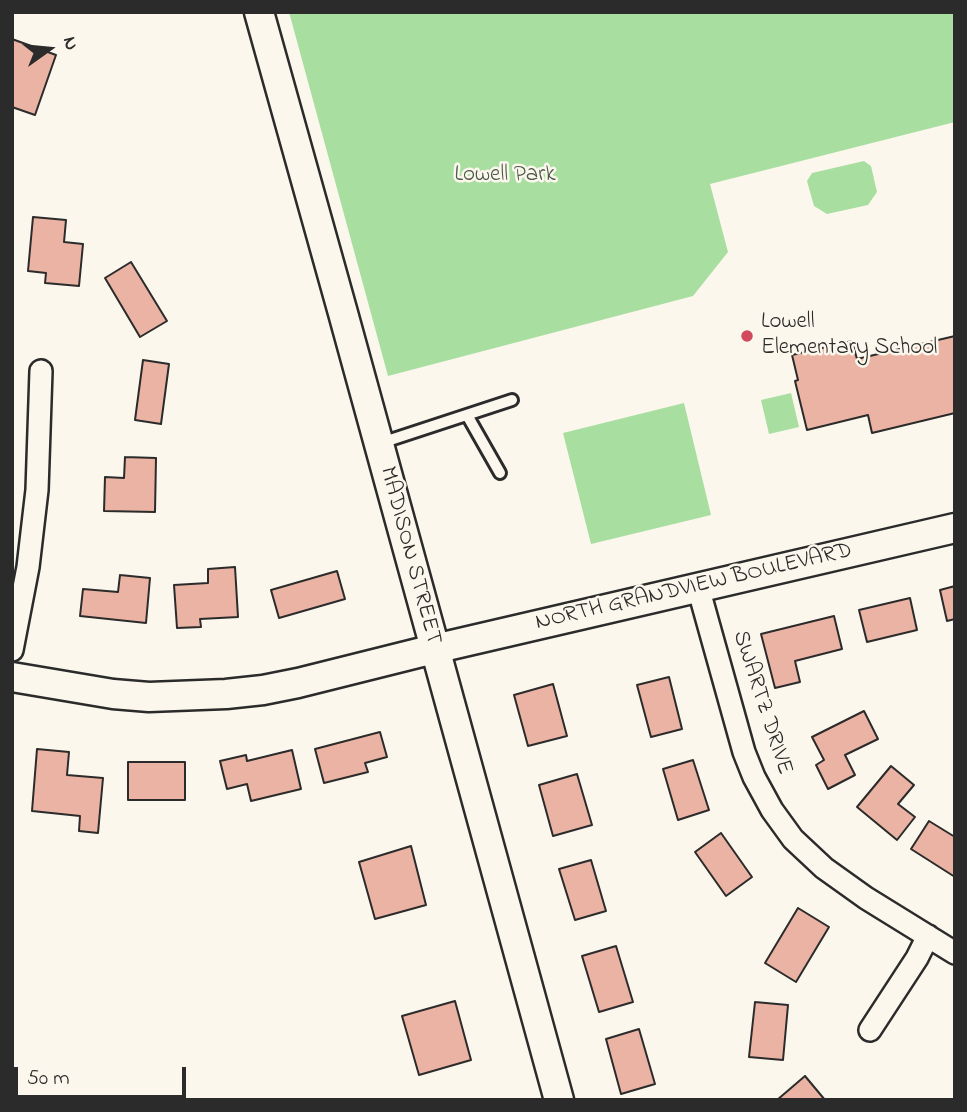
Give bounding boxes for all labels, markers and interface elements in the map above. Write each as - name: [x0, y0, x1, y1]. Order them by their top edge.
- north arrow: [14, 14, 84, 84]
- text: N: [55, 34, 84, 53]
- park label: Lowell Park: [455, 162, 555, 190]
- place label: Lowell Elementary School: [761, 309, 937, 363]
- marker: Lowell Elementary School: [739, 328, 755, 344]
- street label: MADISON STREET: [372, 464, 446, 648]
- street label: NORTH GRANDVIEW BOULEVARD: [533, 538, 855, 638]
- street label: SWARTZ DRIVE: [725, 627, 797, 779]
- scale bar: [18, 1052, 189, 1096]
- text: 50 m: [27, 1064, 70, 1094]

